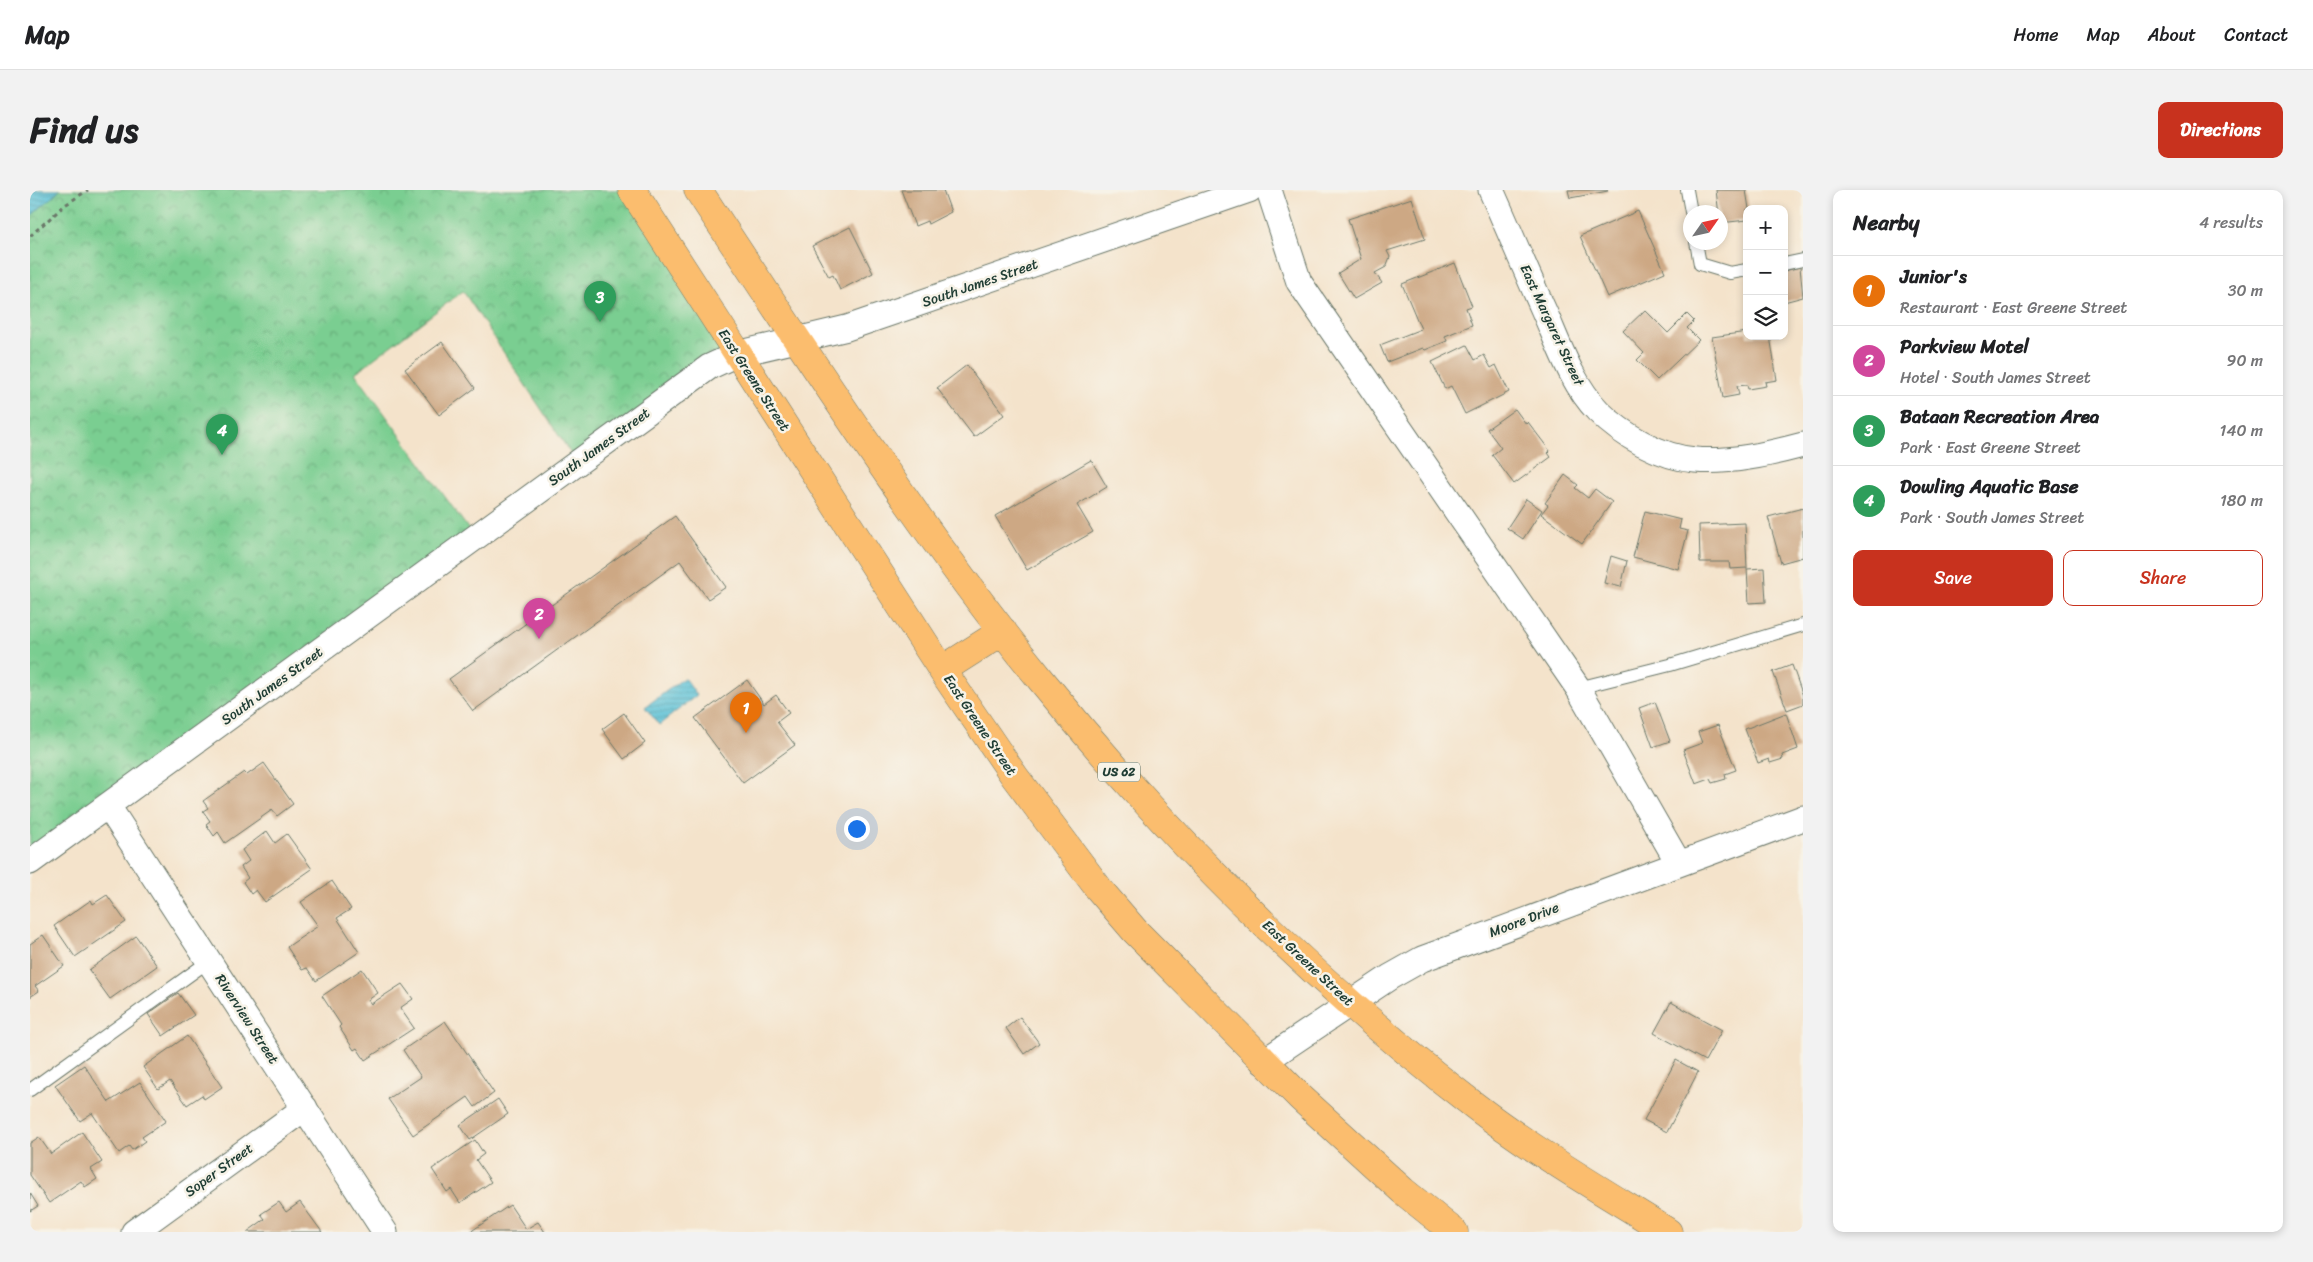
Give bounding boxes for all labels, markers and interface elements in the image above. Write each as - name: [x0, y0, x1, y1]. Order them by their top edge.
- text: Map: [25, 14, 69, 56]
- text: Home: [2014, 19, 2059, 51]
- text: Map: [2087, 19, 2120, 51]
- text: About: [2148, 19, 2196, 51]
- text: Contact: [2224, 19, 2288, 51]
- text: Find us: [30, 99, 138, 161]
- button: Directions: [2158, 102, 2283, 158]
- text: Nearby: [1853, 204, 1919, 242]
- north arrow: [1683, 205, 1728, 250]
- map controls: [1743, 205, 1788, 340]
- button: +: [1743, 205, 1788, 250]
- text: 4 results: [2199, 208, 2263, 237]
- button: −: [1743, 250, 1788, 295]
- street label: South James Street: [918, 251, 1042, 315]
- street label: East Margaret Street: [1513, 260, 1592, 391]
- text: Junior's: [1900, 260, 1967, 293]
- text: 1: [1866, 276, 1872, 305]
- text: 30 m: [2228, 276, 2263, 305]
- pin: 3: [584, 281, 616, 322]
- text: Restaurant · East Greene Street: [1900, 293, 2127, 322]
- button: layers: [1743, 295, 1788, 340]
- street label: East Greene Street: [711, 324, 797, 436]
- text: Parkview Motel: [1900, 330, 2029, 363]
- text: 2: [1864, 346, 1874, 375]
- text: 90 m: [2227, 346, 2263, 375]
- text: Hotel · South James Street: [1900, 363, 2091, 392]
- text: Bataan Recreation Area: [1900, 400, 2099, 433]
- street label: South James Street: [542, 401, 656, 493]
- pin: 4: [206, 414, 238, 455]
- text: 3: [1865, 416, 1873, 445]
- text: 140 m: [2220, 416, 2263, 445]
- text: Park · East Greene Street: [1900, 433, 2081, 462]
- text: Dowling Aquatic Base: [1900, 470, 2078, 503]
- text: 4: [1864, 486, 1874, 515]
- text: 180 m: [2220, 486, 2263, 515]
- text: Park · South James Street: [1900, 503, 2084, 532]
- button: Save: [1853, 550, 2053, 606]
- button: Share: [2063, 550, 2263, 606]
- pin: 2: [523, 598, 555, 639]
- street label: South James Street: [215, 640, 329, 732]
- street label: East Greene Street: [937, 669, 1023, 781]
- pin: 1: [730, 692, 762, 733]
- road number: US 62: [1098, 762, 1140, 782]
- your location: [844, 816, 870, 842]
- street label: Moore Drive: [1485, 895, 1563, 945]
- street label: East Greene Street: [1256, 913, 1360, 1013]
- street label: Riverview Street: [208, 969, 286, 1069]
- street label: Soper Street: [179, 1136, 259, 1204]

